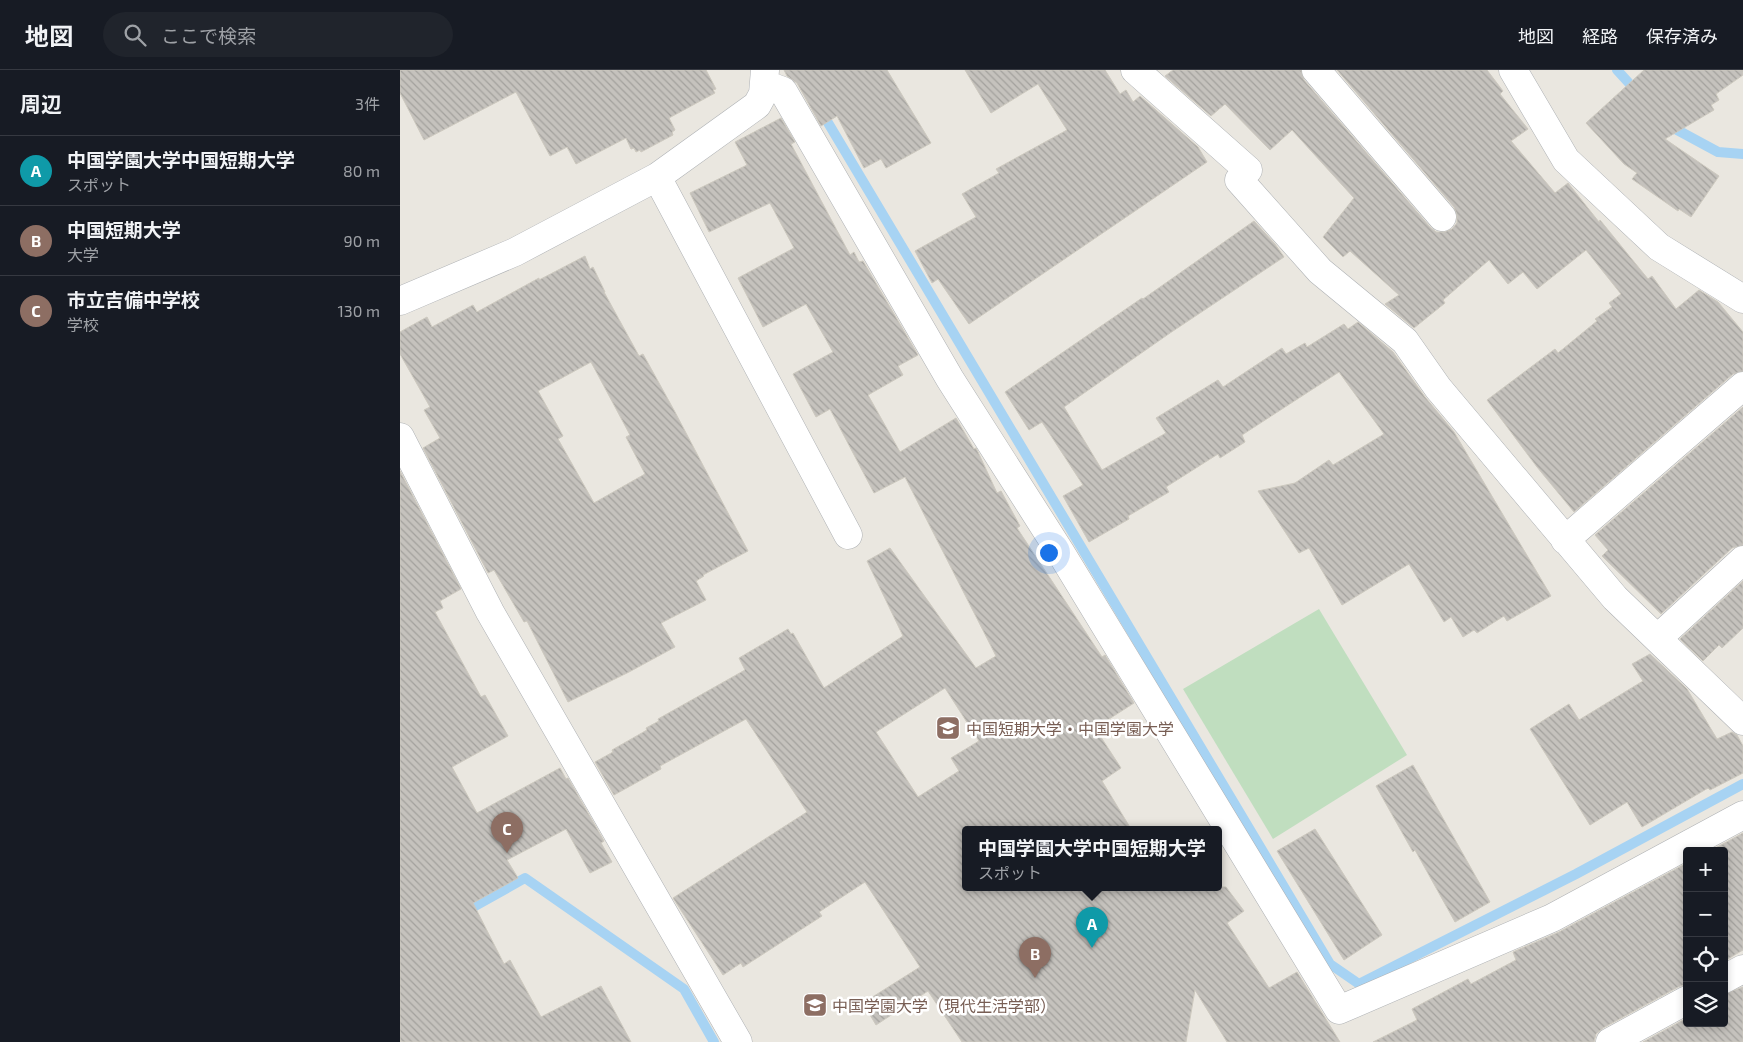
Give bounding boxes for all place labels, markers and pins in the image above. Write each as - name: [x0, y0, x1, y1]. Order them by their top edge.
- school or university icon: 中国短期大学・中国学園大学: [935, 715, 961, 741]
- place label: 中国短期大学・中国学園大学: [966, 719, 1174, 738]
- pin: C: [491, 812, 523, 853]
- pin: A: [1076, 907, 1108, 948]
- pin: B: [1019, 937, 1051, 978]
- school or university icon: 中国学園大学（現代生活学部）: [802, 992, 828, 1018]
- place label: 中国学園大学（現代生活学部）: [832, 996, 1056, 1015]

